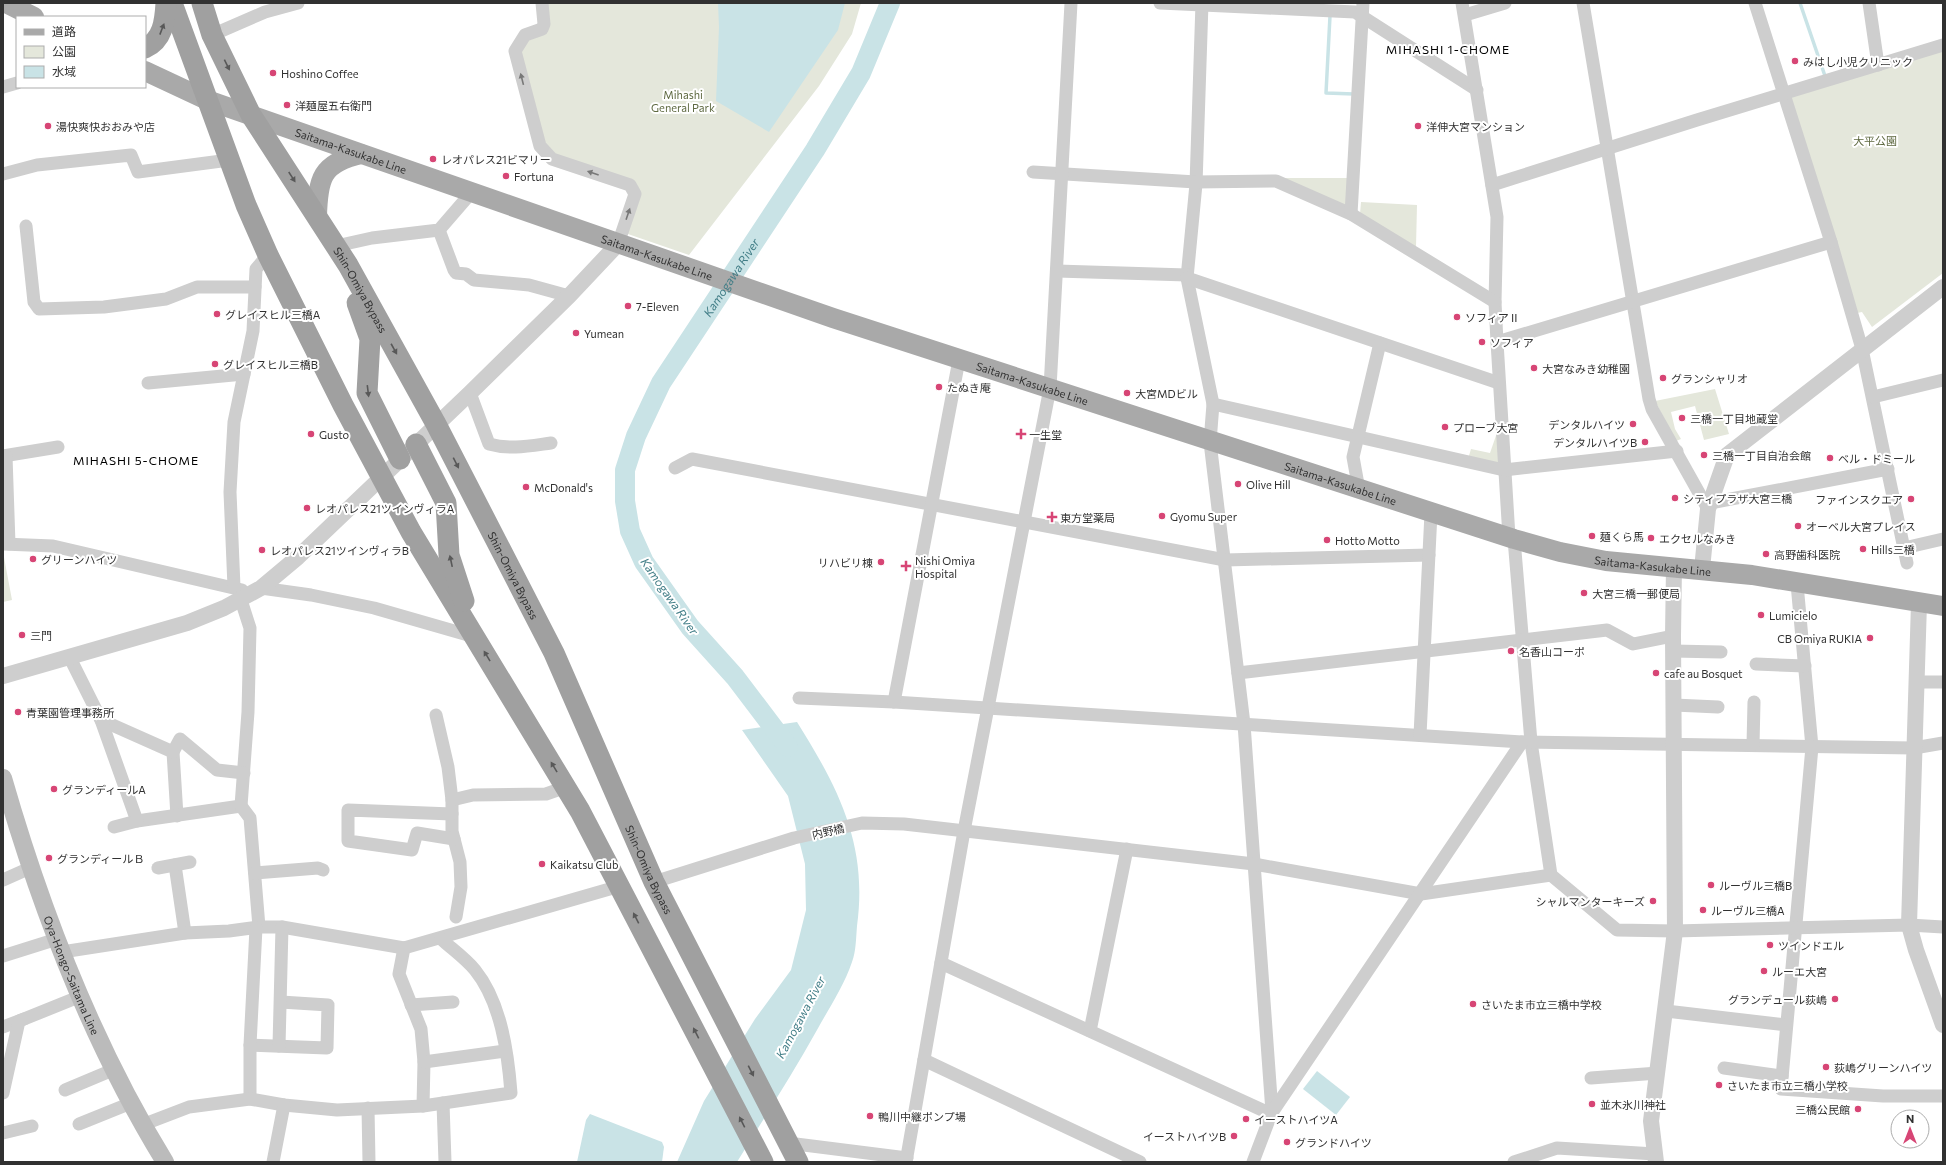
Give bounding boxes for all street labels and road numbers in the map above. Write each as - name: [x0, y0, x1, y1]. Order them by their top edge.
- street label: Saitama-Kasukabe Line: [294, 125, 409, 176]
- street label: Saitama-Kasukabe Line: [600, 231, 715, 282]
- street label: Shin-Omiya Bypass: [331, 244, 391, 335]
- street label: Saitama-Kasukabe Line: [975, 358, 1090, 407]
- street label: Saitama-Kasukabe Line: [1283, 458, 1399, 507]
- street label: Shin-Omiya Bypass: [486, 529, 542, 621]
- street label: Saitama-Kasukabe Line: [1593, 552, 1712, 578]
- street label: 内野橋: [810, 821, 846, 841]
- street label: Shin-Omiya Bypass: [623, 823, 676, 916]
- street label: Oya-Hongo-Saitama Line: [42, 914, 103, 1037]

